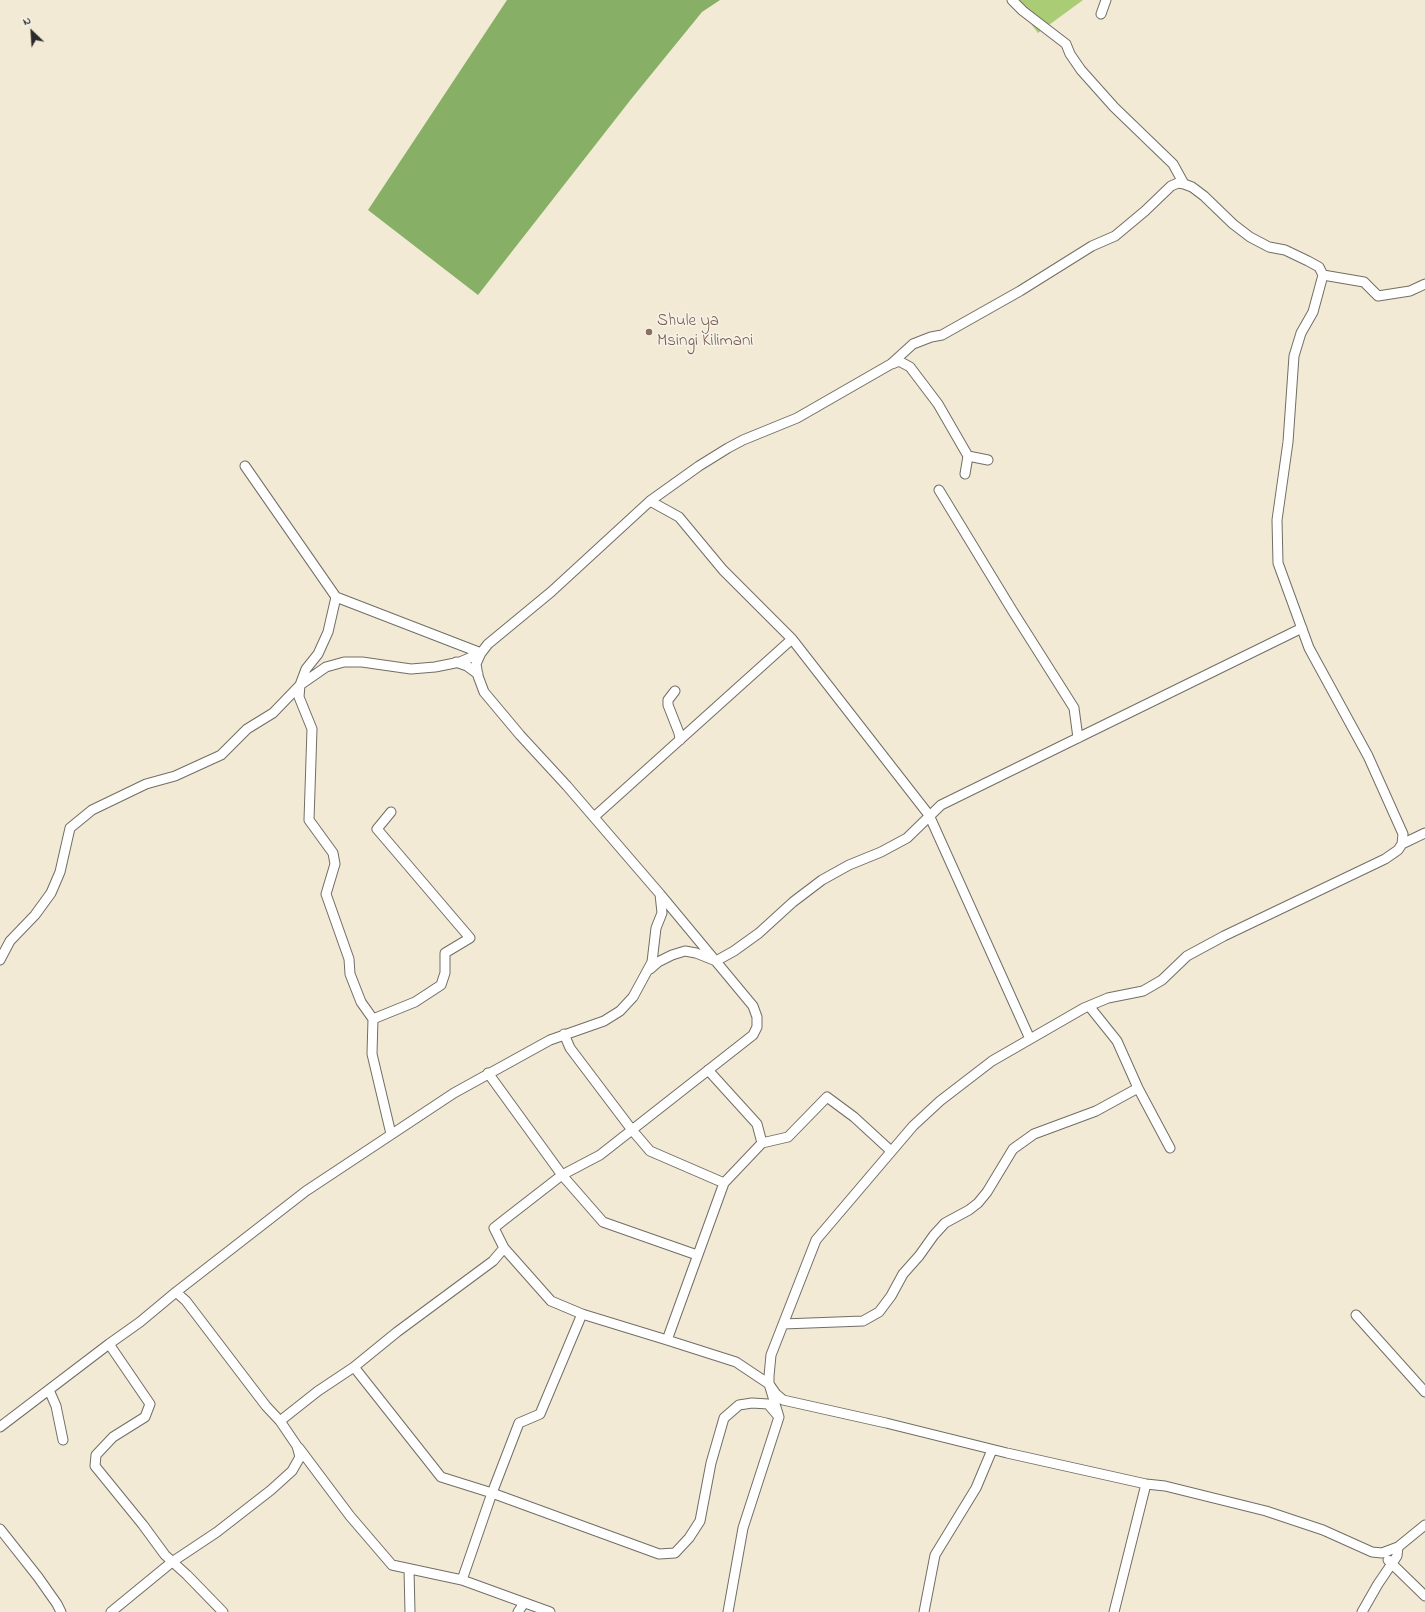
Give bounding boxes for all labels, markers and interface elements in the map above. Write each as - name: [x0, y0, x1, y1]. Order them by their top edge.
- north arrow: [12, 12, 52, 52]
- text: N: [20, 12, 34, 30]
- place label: Shule ya Msingi Kilimani: [657, 312, 753, 352]
- marker: Shule ya Msingi Kilimani: [644, 327, 654, 337]

